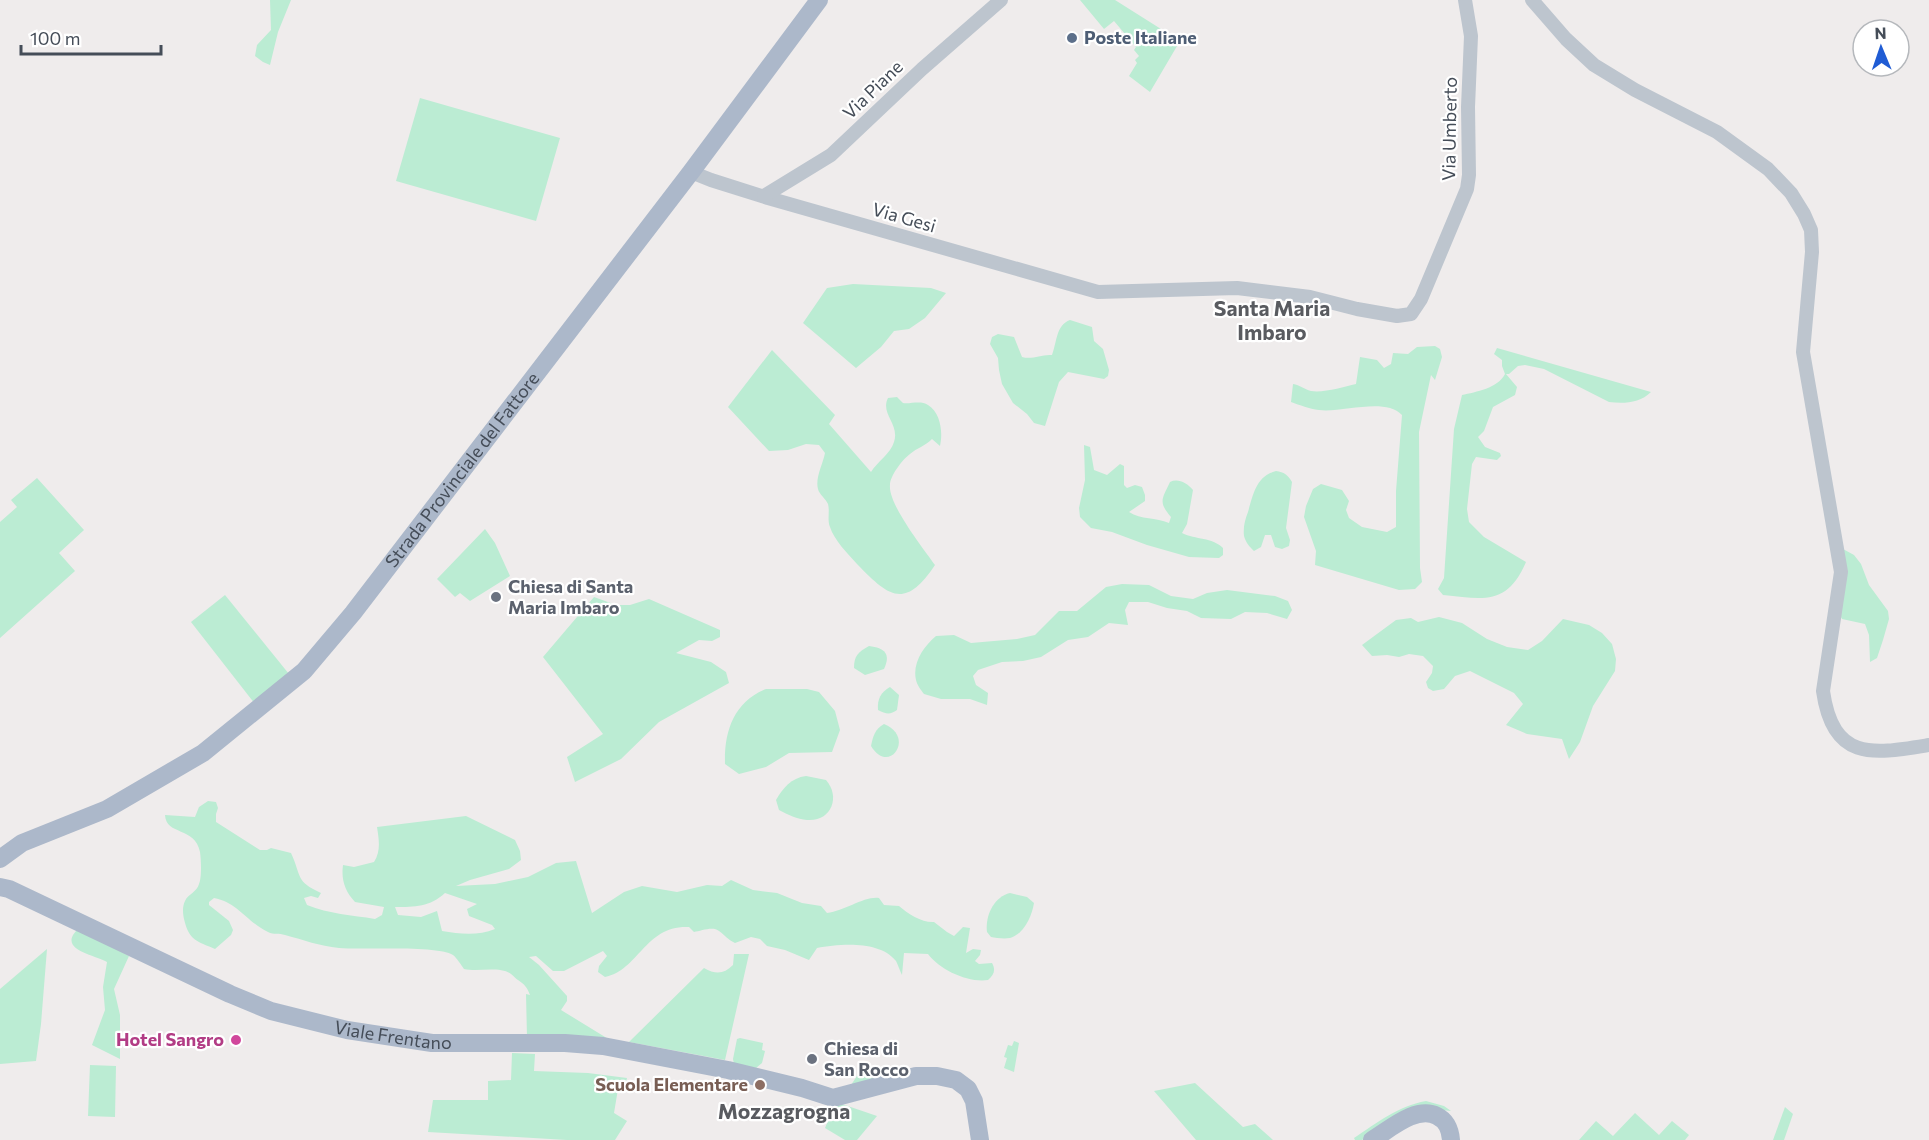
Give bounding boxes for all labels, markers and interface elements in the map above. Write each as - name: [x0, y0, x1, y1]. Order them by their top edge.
- scale bar: [21, 18, 160, 56]
- north arrow: [1851, 18, 1911, 78]
- text: N: [1874, 23, 1887, 42]
- place label: Poste Italiane: [1084, 26, 1197, 48]
- text: 100 m: [30, 27, 80, 49]
- marker: Poste Italiane: [1065, 31, 1079, 45]
- street label: Via Piane: [838, 55, 907, 123]
- street label: Via Umberto: [1437, 77, 1461, 181]
- street label: Via Gesi: [870, 197, 939, 237]
- district label: Santa Maria Imbaro: [1214, 295, 1330, 344]
- street label: Strada Provinciale del Fattore: [380, 368, 543, 571]
- place label: Chiesa di Santa Maria Imbaro: [508, 575, 633, 618]
- marker: Chiesa di Santa Maria Imbaro: [489, 590, 503, 604]
- street label: Viale Frentano: [332, 1015, 452, 1053]
- place label: Hotel Sangro: [116, 1028, 224, 1050]
- marker: Hotel Sangro: [229, 1033, 243, 1047]
- place label: Chiesa di San Rocco: [824, 1037, 909, 1080]
- marker: Chiesa di San Rocco: [805, 1052, 819, 1066]
- place label: Scuola Elementare: [595, 1073, 748, 1095]
- marker: Scuola Elementare: [753, 1078, 767, 1092]
- district label: Mozzagrogna: [718, 1098, 850, 1123]

